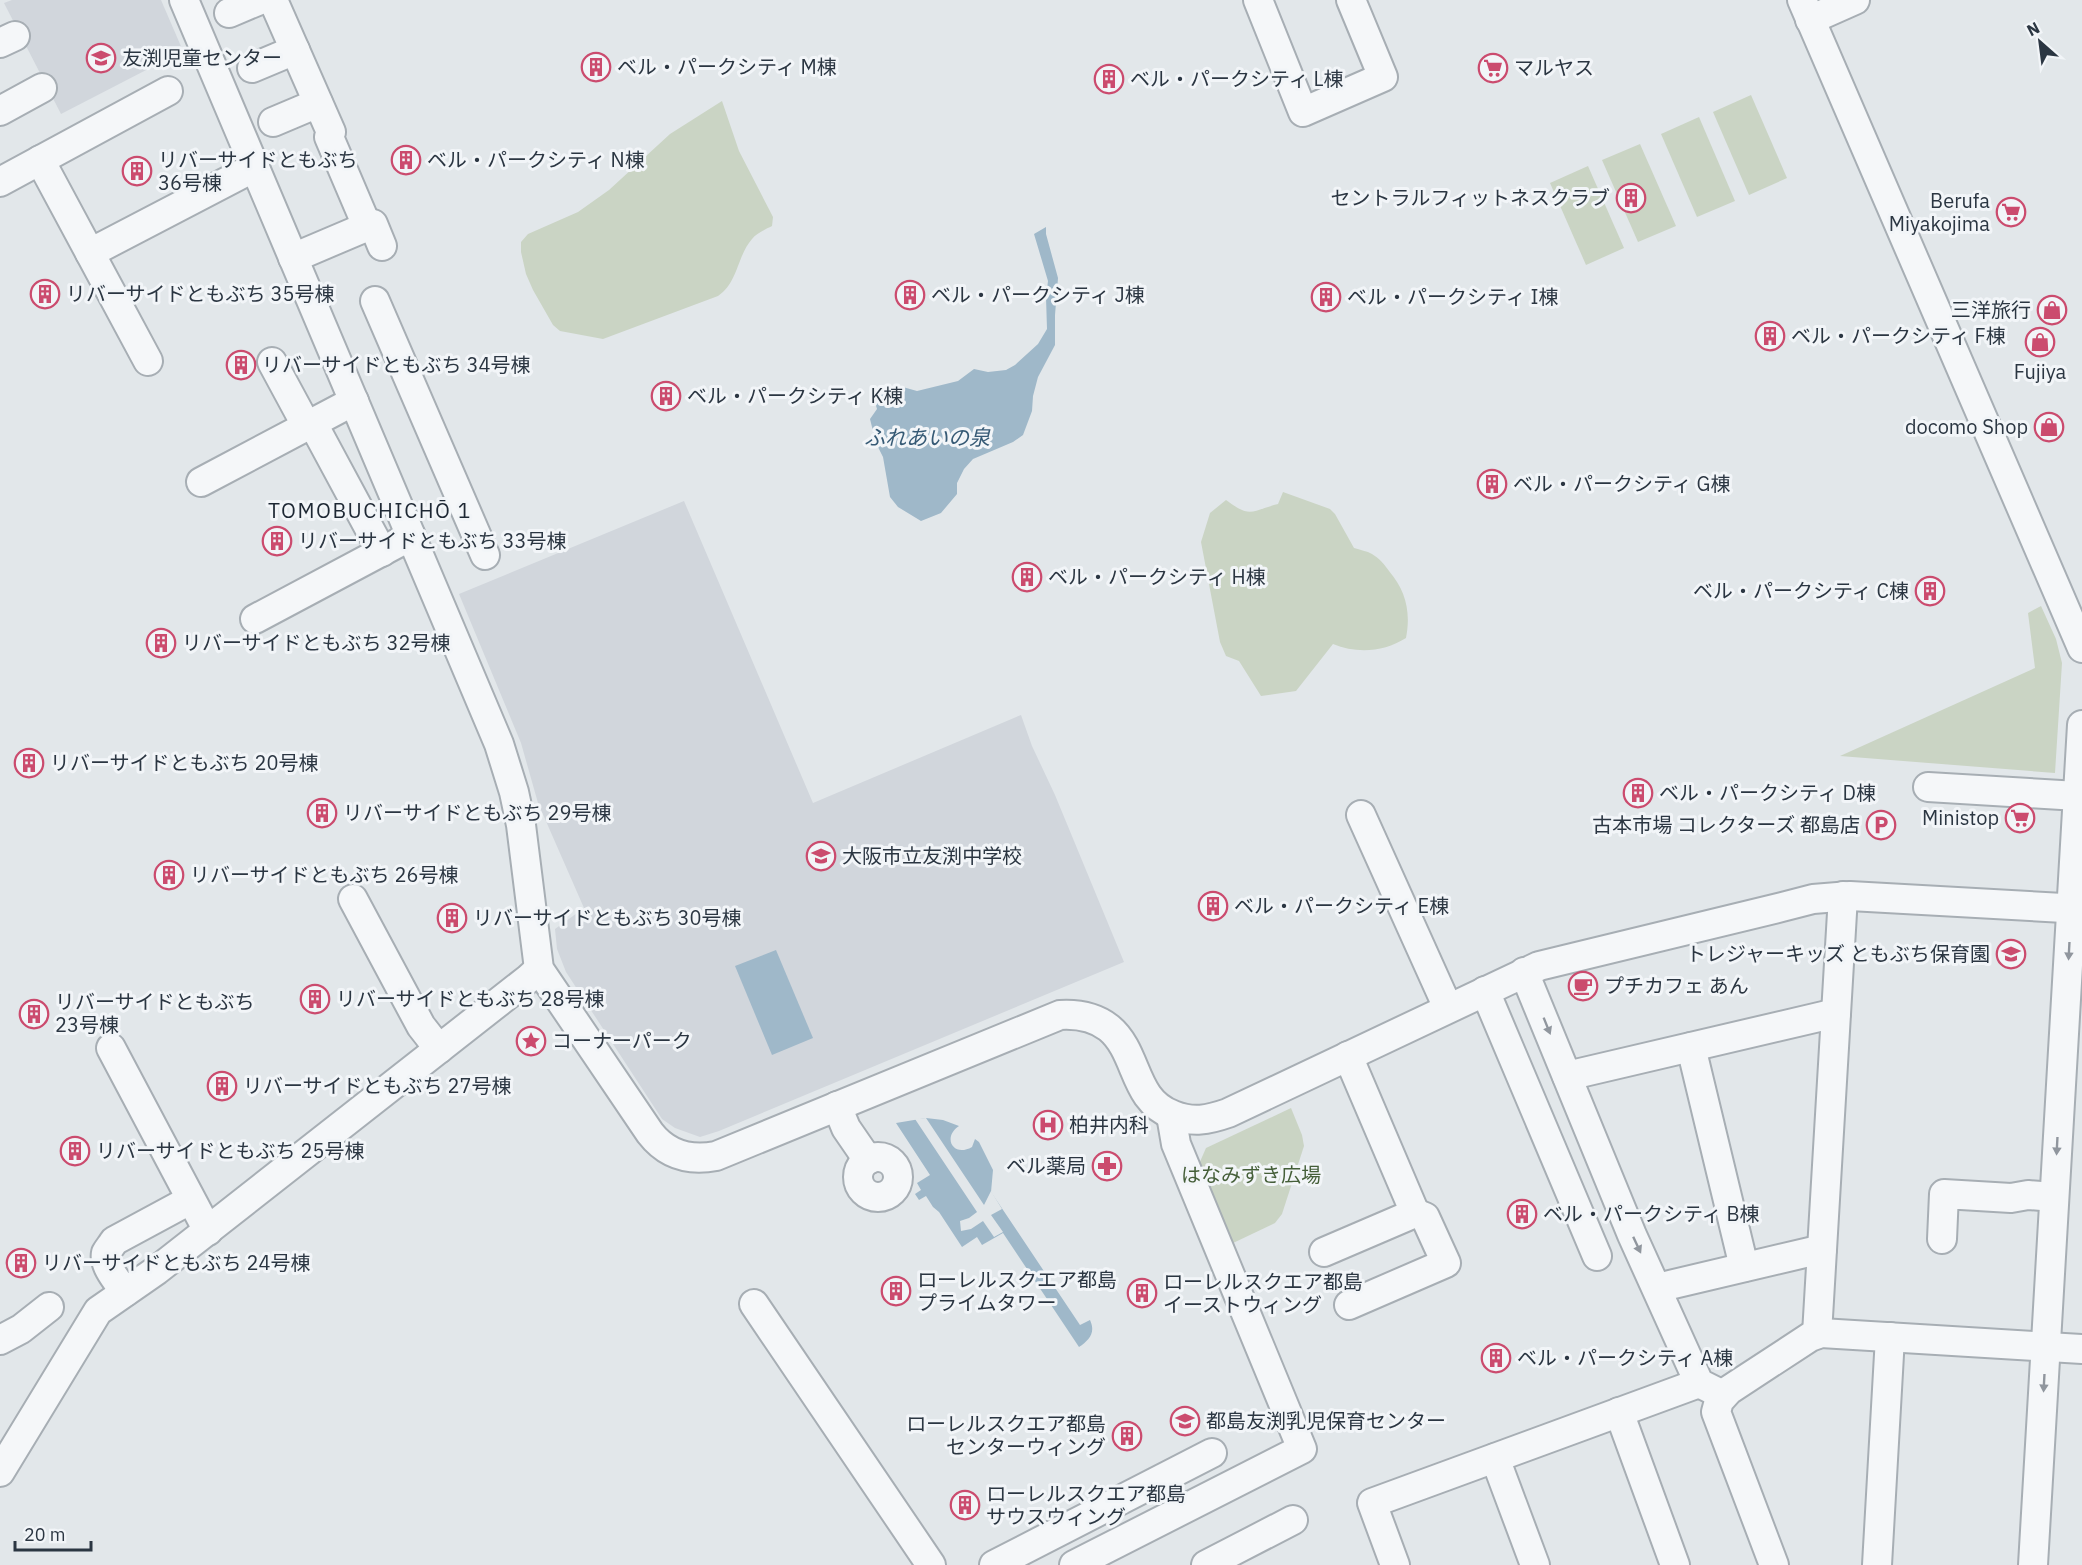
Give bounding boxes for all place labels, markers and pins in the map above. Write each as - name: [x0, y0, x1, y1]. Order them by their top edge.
- school or university icon: 友渕児童センター: [85, 42, 117, 74]
- place label: 友渕児童センター: [122, 44, 282, 71]
- building icon: ベル・パークシティ M棟: [580, 51, 612, 83]
- supermarket icon: マルヤス: [1477, 52, 1509, 84]
- place label: ベル・パークシティ M棟: [617, 53, 837, 80]
- place label: マルヤス: [1514, 54, 1594, 81]
- building icon: ベル・パークシティ L棟: [1093, 63, 1125, 95]
- place label: ベル・パークシティ L棟: [1130, 65, 1344, 92]
- building icon: ベル・パークシティ N棟: [390, 144, 422, 176]
- place label: リバーサイドともぶち 36号棟: [158, 146, 358, 196]
- place label: ベル・パークシティ N棟: [427, 146, 645, 173]
- building icon: リバーサイドともぶち 36号棟: [121, 155, 153, 187]
- building icon: セントラルフィットネスクラブ: [1615, 182, 1647, 214]
- place label: セントラルフィットネスクラブ: [1330, 184, 1610, 211]
- place label: Berufa Miyakojima: [1889, 187, 1990, 237]
- supermarket icon: Berufa Miyakojima: [1995, 196, 2027, 228]
- building icon: リバーサイドともぶち 35号棟: [29, 278, 61, 310]
- building icon: ベル・パークシティ J棟: [894, 279, 926, 311]
- place label: リバーサイドともぶち 35号棟: [66, 280, 335, 307]
- place label: ベル・パークシティ J棟: [931, 281, 1145, 308]
- building icon: ベル・パークシティ I棟: [1310, 281, 1342, 313]
- place label: ベル・パークシティ I棟: [1347, 283, 1559, 310]
- shop icon: 三洋旅行: [2036, 294, 2068, 326]
- place label: 三洋旅行: [1951, 296, 2031, 323]
- building icon: ベル・パークシティ F棟: [1754, 320, 1786, 352]
- place label: ベル・パークシティ F棟: [1791, 322, 2006, 349]
- shop icon: Fujiya: [2024, 326, 2056, 358]
- building icon: リバーサイドともぶち 34号棟: [225, 349, 257, 381]
- place label: リバーサイドともぶち 34号棟: [262, 351, 531, 378]
- place label: Fujiya: [2014, 358, 2067, 385]
- building icon: ベル・パークシティ K棟: [650, 380, 682, 412]
- place label: ベル・パークシティ K棟: [687, 382, 903, 409]
- shop icon: docomo Shop: [2033, 411, 2065, 443]
- place label: docomo Shop: [1905, 413, 2028, 440]
- building icon: ベル・パークシティ G棟: [1476, 468, 1508, 500]
- place label: ベル・パークシティ G棟: [1513, 470, 1730, 497]
- building icon: リバーサイドともぶち 33号棟: [261, 525, 293, 557]
- place label: リバーサイドともぶち 33号棟: [298, 527, 567, 554]
- building icon: ベル・パークシティ H棟: [1011, 561, 1043, 593]
- place label: ベル・パークシティ H棟: [1048, 563, 1266, 590]
- building icon: ベル・パークシティ C棟: [1914, 575, 1946, 607]
- place label: ベル・パークシティ C棟: [1693, 577, 1909, 604]
- building icon: リバーサイドともぶち 32号棟: [145, 627, 177, 659]
- place label: リバーサイドともぶち 32号棟: [182, 629, 451, 656]
- building icon: リバーサイドともぶち 20号棟: [13, 747, 45, 779]
- place label: リバーサイドともぶち 20号棟: [50, 749, 319, 776]
- building icon: ベル・パークシティ D棟: [1622, 777, 1654, 809]
- place label: ベル・パークシティ D棟: [1659, 779, 1876, 806]
- building icon: リバーサイドともぶち 29号棟: [306, 797, 338, 829]
- place label: リバーサイドともぶち 29号棟: [343, 799, 612, 826]
- supermarket icon: Ministop: [2004, 802, 2036, 834]
- place label: Ministop: [1922, 804, 1999, 831]
- parking icon: 古本市場 コレクターズ 都島店: [1865, 809, 1897, 841]
- place label: 古本市場 コレクターズ 都島店: [1592, 811, 1860, 838]
- school or university icon: 大阪市立友渕中学校: [805, 840, 837, 872]
- place label: 大阪市立友渕中学校: [842, 842, 1022, 869]
- building icon: リバーサイドともぶち 26号棟: [153, 859, 185, 891]
- place label: リバーサイドともぶち 26号棟: [190, 861, 459, 888]
- building icon: ベル・パークシティ E棟: [1197, 890, 1229, 922]
- place label: ベル・パークシティ E棟: [1234, 892, 1449, 919]
- building icon: リバーサイドともぶち 30号棟: [436, 902, 468, 934]
- place label: リバーサイドともぶち 30号棟: [473, 904, 742, 931]
- school or university icon: トレジャーキッズ ともぶち保育園: [1995, 938, 2027, 970]
- place label: トレジャーキッズ ともぶち保育園: [1686, 940, 1990, 967]
- cafe icon: プチカフェ あん: [1567, 970, 1599, 1002]
- place label: プチカフェ あん: [1604, 972, 1749, 999]
- building icon: リバーサイドともぶち 28号棟: [299, 983, 331, 1015]
- place label: リバーサイドともぶち 28号棟: [336, 985, 605, 1012]
- place label: リバーサイドともぶち 23号棟: [55, 988, 255, 1038]
- building icon: リバーサイドともぶち 23号棟: [18, 998, 50, 1030]
- place icon: コーナーパーク: [515, 1025, 547, 1057]
- place label: コーナーパーク: [552, 1027, 692, 1054]
- building icon: リバーサイドともぶち 27号棟: [206, 1070, 238, 1102]
- place label: リバーサイドともぶち 27号棟: [243, 1072, 512, 1099]
- hospital icon: 柏井内科: [1032, 1109, 1064, 1141]
- place label: 柏井内科: [1069, 1111, 1149, 1138]
- building icon: リバーサイドともぶち 25号棟: [59, 1135, 91, 1167]
- place label: リバーサイドともぶち 25号棟: [96, 1137, 365, 1164]
- pharmacy icon: ベル薬局: [1091, 1150, 1123, 1182]
- place label: ベル薬局: [1006, 1152, 1086, 1179]
- building icon: ベル・パークシティ B棟: [1506, 1198, 1538, 1230]
- place label: ベル・パークシティ B棟: [1543, 1200, 1760, 1227]
- building icon: リバーサイドともぶち 24号棟: [5, 1247, 37, 1279]
- place label: リバーサイドともぶち 24号棟: [42, 1249, 311, 1276]
- place label: ローレルスクエア都島 プライムタワー: [917, 1266, 1117, 1316]
- place label: ローレルスクエア都島 イーストウィング: [1163, 1268, 1363, 1318]
- building icon: ローレルスクエア都島 プライムタワー: [880, 1275, 912, 1307]
- building icon: ローレルスクエア都島 イーストウィング: [1126, 1277, 1158, 1309]
- building icon: ベル・パークシティ A棟: [1480, 1342, 1512, 1374]
- place label: ベル・パークシティ A棟: [1517, 1344, 1733, 1371]
- school or university icon: 都島友渕乳児保育センター: [1169, 1405, 1201, 1437]
- place label: 都島友渕乳児保育センター: [1206, 1407, 1446, 1434]
- place label: ローレルスクエア都島 センターウィング: [906, 1410, 1106, 1460]
- building icon: ローレルスクエア都島 センターウィング: [1111, 1420, 1143, 1452]
- place label: ローレルスクエア都島 サウスウィング: [986, 1480, 1186, 1530]
- building icon: ローレルスクエア都島 サウスウィング: [949, 1489, 981, 1521]

